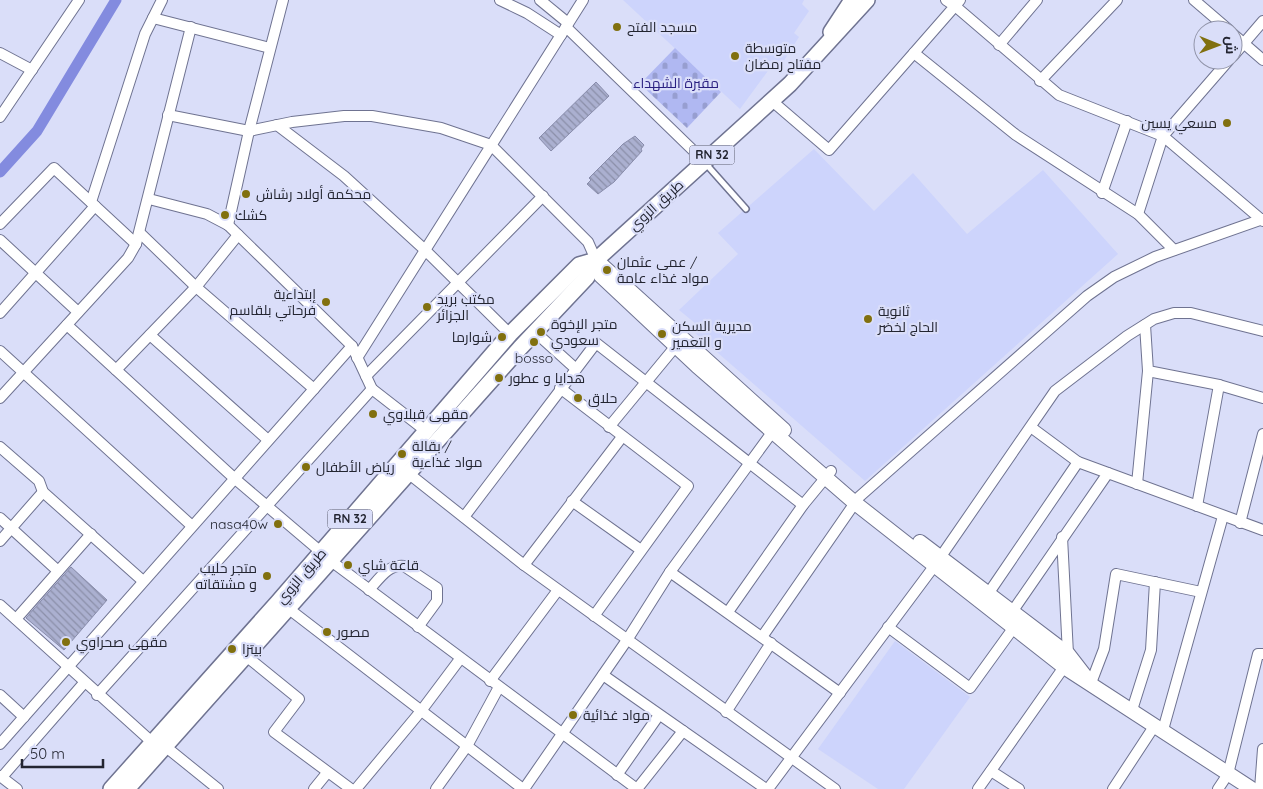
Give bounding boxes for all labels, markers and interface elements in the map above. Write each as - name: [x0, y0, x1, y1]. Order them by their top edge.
- place label: مسجد الفتح: [627, 18, 697, 36]
- north arrow: [1193, 20, 1243, 70]
- marker: مسجد الفتح: [611, 21, 623, 33]
- text: ش: [1222, 36, 1240, 54]
- place label: متوسطة مفتاح رمضان: [745, 39, 821, 73]
- marker: متوسطة مفتاح رمضان: [729, 50, 741, 62]
- park label: مقبرة الشهداء: [633, 74, 719, 92]
- place label: مسعي يسين: [1141, 114, 1217, 135]
- marker: مسعي يسين: [1221, 117, 1233, 129]
- road number: RN 32: [690, 146, 734, 164]
- street label: طريق الزوي: [625, 176, 689, 237]
- place label: محكمة أولاد رشاش: [256, 185, 371, 203]
- marker: محكمة أولاد رشاش: [240, 188, 252, 200]
- place label: كشك: [235, 206, 267, 224]
- marker: كشك: [219, 209, 231, 221]
- place label: عمي عثمان / مواد غذاء عامة: [617, 253, 709, 287]
- marker: عمي عثمان / مواد غذاء عامة: [601, 264, 613, 276]
- place label: إبتداءية فرحاتي بلقاسم: [230, 285, 316, 322]
- place label: مكتب بريد الجزائر: [436, 290, 495, 324]
- marker: إبتداءية فرحاتي بلقاسم: [320, 296, 332, 308]
- marker: مكتب بريد الجزائر: [421, 301, 433, 313]
- place label: ثانوية الحاج لخضر: [877, 302, 938, 336]
- marker: ثانوية الحاج لخضر: [862, 313, 874, 325]
- place label: متجر الإخوة سعودي: [551, 315, 617, 352]
- place label: مديرية السكن و التعمير: [671, 317, 752, 351]
- marker: متجر الإخوة سعودي: [535, 326, 547, 338]
- place label: شوارما: [452, 328, 492, 346]
- marker: مديرية السكن و التعمير: [656, 328, 668, 340]
- marker: شوارما: [496, 331, 508, 343]
- marker: bosso: [528, 336, 540, 348]
- place label: bosso: [515, 349, 553, 367]
- place label: هدايا و عطور: [508, 369, 585, 387]
- marker: هدايا و عطور: [493, 372, 505, 384]
- place label: حلاق: [588, 389, 617, 407]
- marker: حلاق: [572, 392, 584, 404]
- place label: مقهى قبلاوي: [383, 405, 469, 426]
- marker: مقهى قبلاوي: [367, 408, 379, 420]
- place label: بقالة / مواد غذاءية: [412, 437, 482, 471]
- marker: بقالة / مواد غذاءية: [396, 448, 408, 460]
- place label: رياض الأطفال: [316, 458, 395, 476]
- marker: رياض الأطفال: [300, 461, 312, 473]
- road number: RN 32: [328, 509, 372, 528]
- place label: nasa40w: [210, 515, 268, 533]
- marker: nasa40w: [272, 518, 284, 530]
- street label: طريق الزوي: [272, 545, 332, 609]
- place label: قاعة شاي: [358, 556, 419, 577]
- place label: متجر حليب و مشتقاته: [195, 559, 257, 593]
- marker: قاعة شاي: [342, 559, 354, 571]
- marker: متجر حليب و مشتقاته: [261, 570, 273, 582]
- place label: مصور: [336, 623, 370, 641]
- marker: مصور: [321, 626, 333, 638]
- place label: مقهى صحراوي: [76, 633, 167, 654]
- marker: مقهى صحراوي: [60, 636, 72, 648]
- place label: بيتزا: [242, 640, 262, 658]
- marker: بيتزا: [226, 643, 238, 655]
- place label: مواد غذائية: [583, 706, 650, 724]
- marker: مواد غذائية: [567, 709, 579, 721]
- scale bar: [22, 736, 104, 768]
- text: 50 m: [30, 744, 65, 763]

